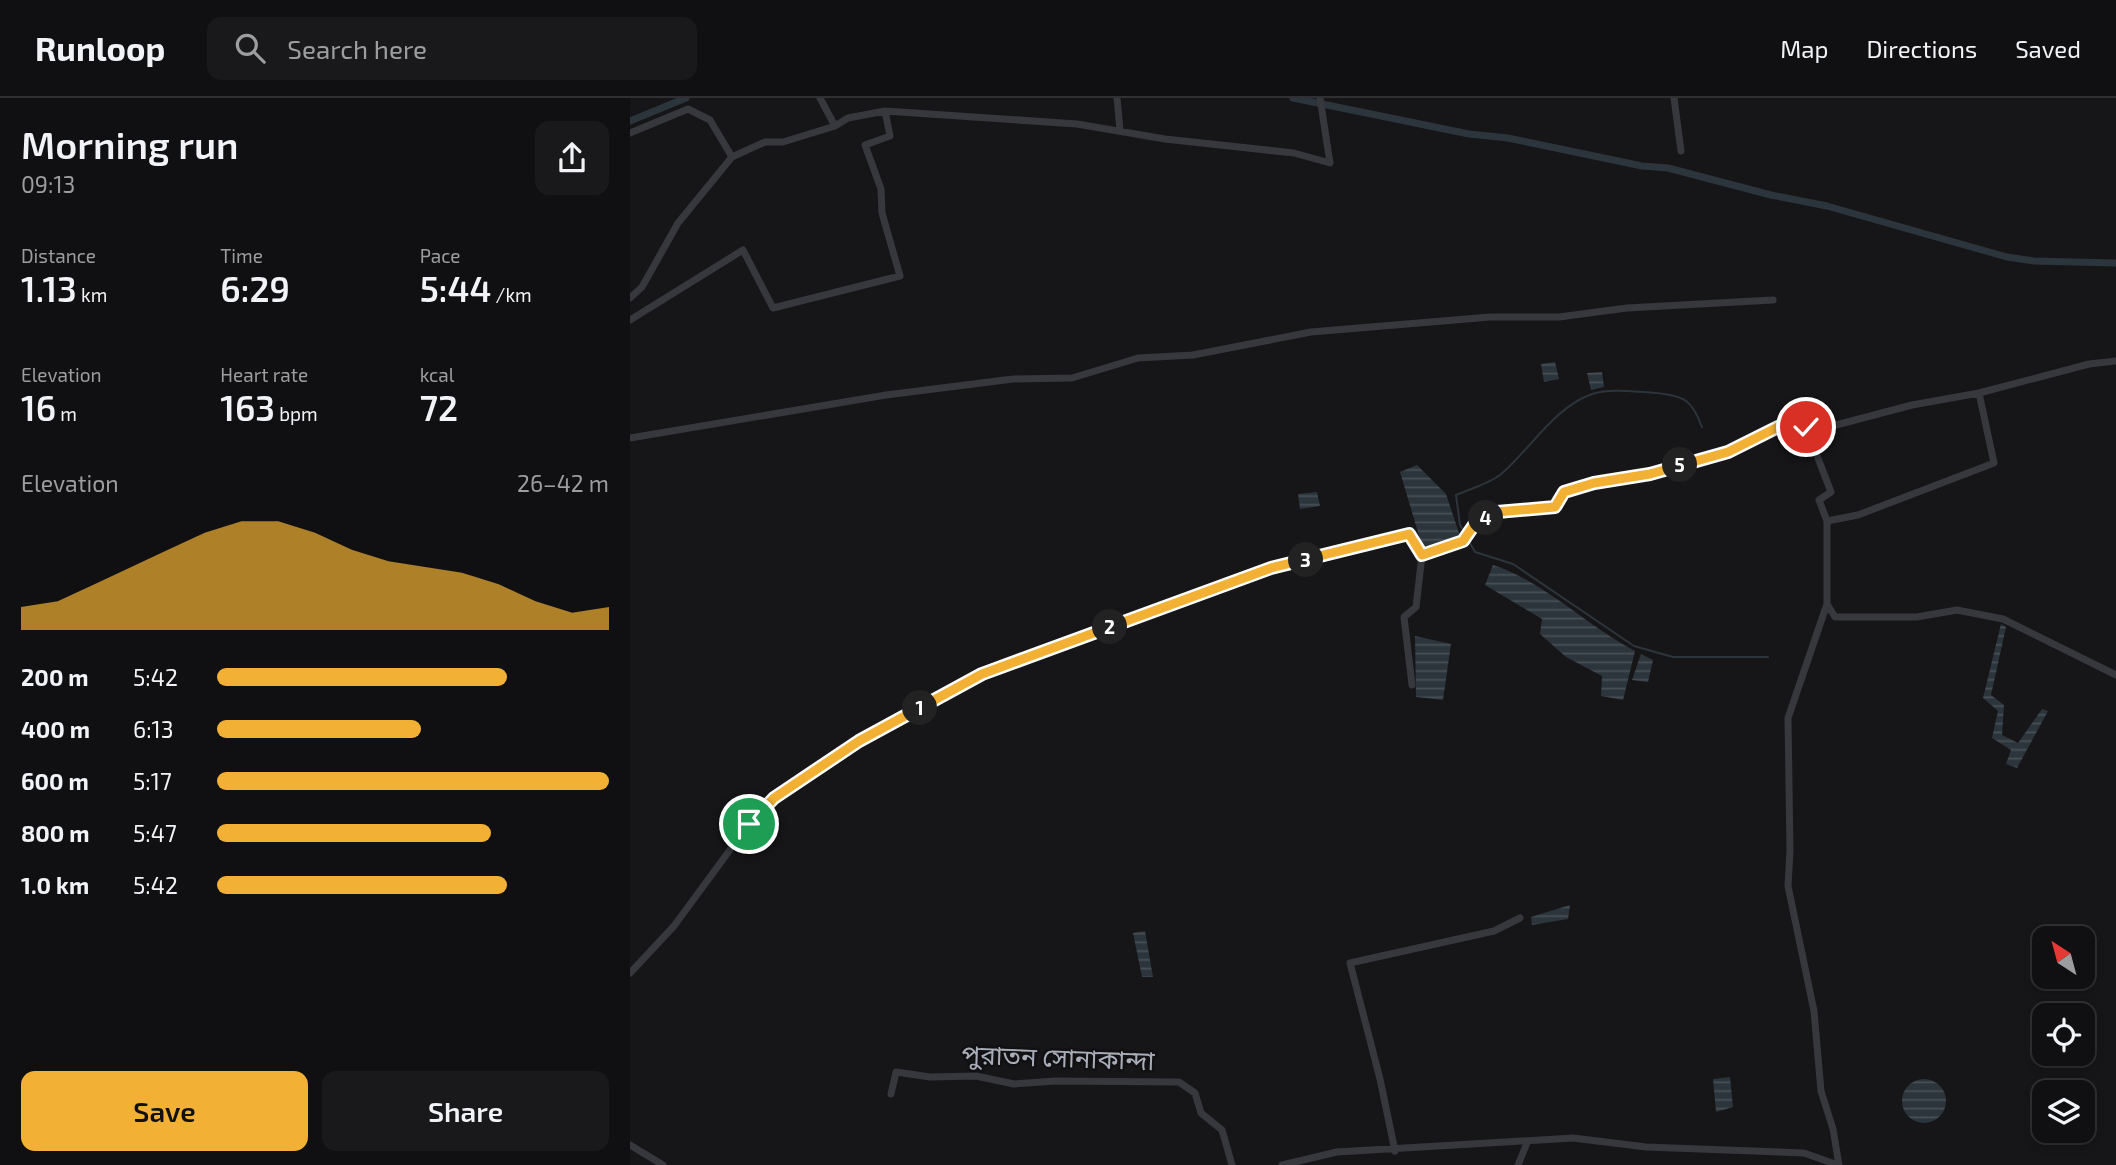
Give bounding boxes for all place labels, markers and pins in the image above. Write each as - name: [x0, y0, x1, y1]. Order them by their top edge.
- pin: [1776, 397, 1836, 457]
- pin: 5: [1662, 448, 1698, 482]
- pin: 4: [1468, 500, 1504, 536]
- pin: 3: [1288, 542, 1324, 578]
- pin: 2: [1092, 610, 1128, 644]
- pin: 1: [902, 690, 938, 726]
- pin: [719, 794, 779, 854]

